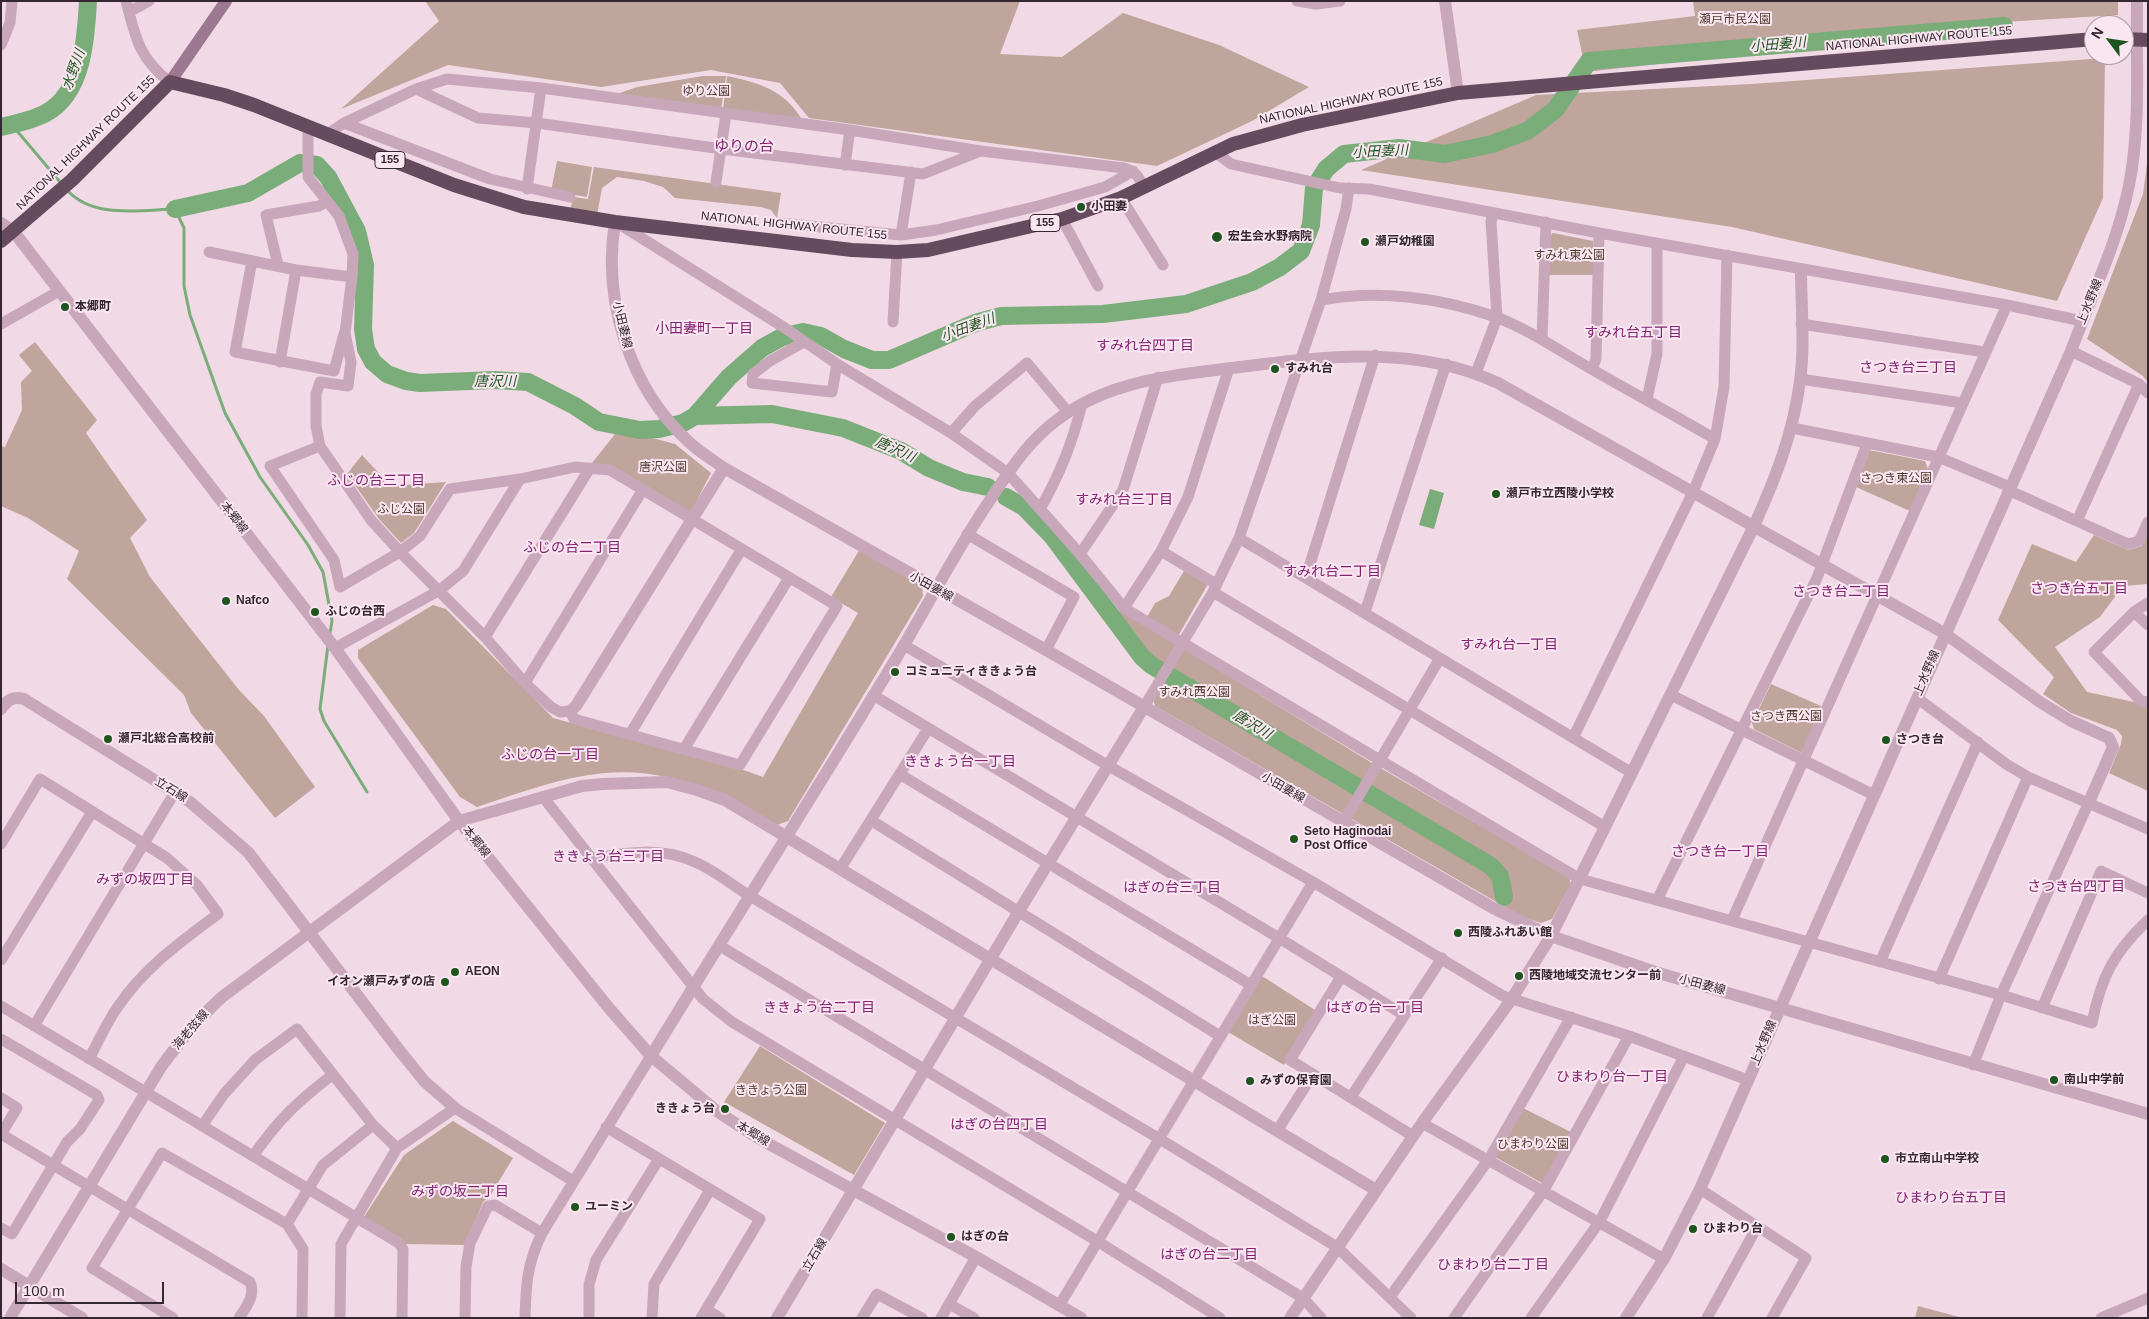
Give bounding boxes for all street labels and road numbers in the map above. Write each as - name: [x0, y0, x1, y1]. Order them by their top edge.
- street label: NATIONAL HIGHWAY ROUTE 155: [1825, 24, 2013, 54]
- street label: NATIONAL HIGHWAY ROUTE 155: [14, 73, 158, 213]
- street label: NATIONAL HIGHWAY ROUTE 155: [1258, 75, 1444, 127]
- road number: 155: [375, 152, 405, 168]
- street label: NATIONAL HIGHWAY ROUTE 155: [700, 209, 888, 243]
- road number: 155: [1030, 214, 1060, 232]
- street label: 上水野線: [2074, 277, 2106, 327]
- street label: 小田妻線: [610, 300, 634, 350]
- street label: 本郷線: [217, 499, 251, 537]
- street label: 小田妻線: [907, 569, 955, 605]
- street label: 上水野線: [1911, 648, 1943, 698]
- street label: 小田妻線: [1259, 770, 1307, 806]
- street label: 立石線: [152, 774, 190, 806]
- street label: 本郷線: [459, 823, 493, 861]
- street label: 小田妻線: [1677, 972, 1727, 998]
- street label: 海老弦線: [170, 1007, 212, 1053]
- street label: 上水野線: [1748, 1018, 1780, 1068]
- street label: 本郷線: [734, 1119, 772, 1149]
- street label: 立石線: [800, 1236, 830, 1274]

